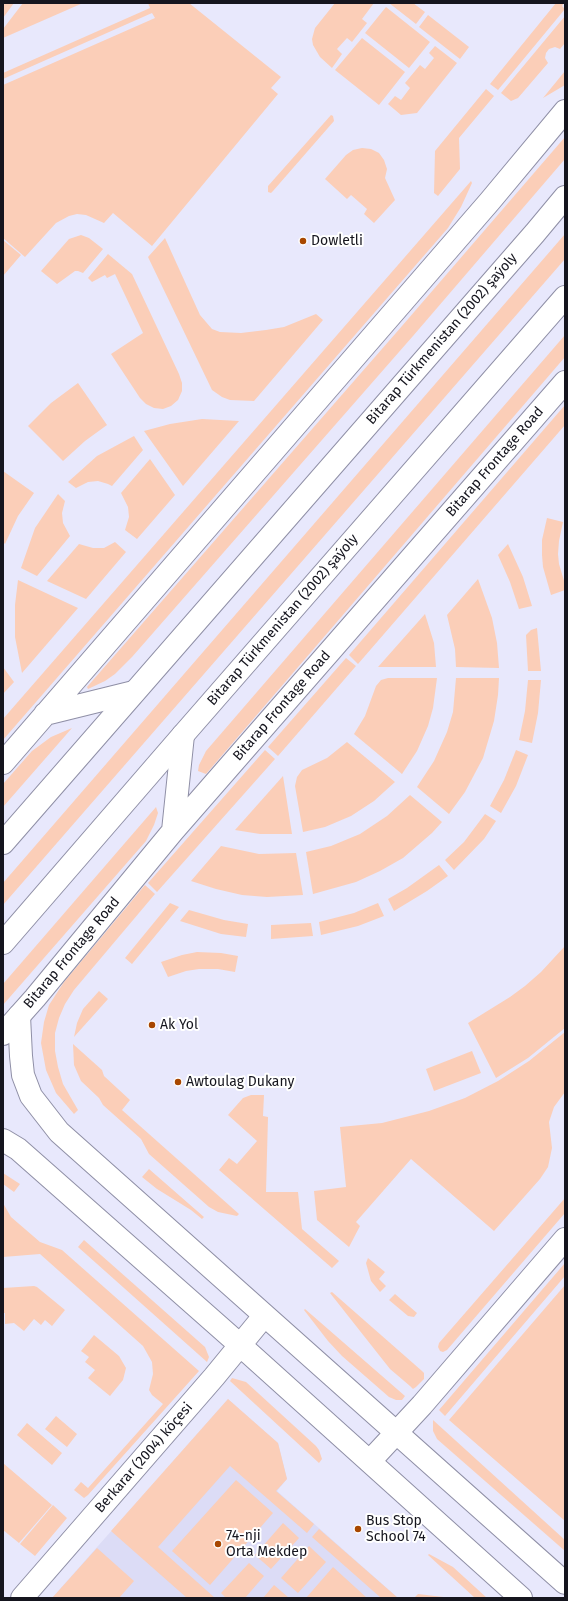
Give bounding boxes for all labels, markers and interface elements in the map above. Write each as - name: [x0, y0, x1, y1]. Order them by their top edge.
- place label: Dowletli: [311, 233, 363, 249]
- marker: Dowletli: [298, 236, 308, 246]
- street label: Bitarap Türkmenistan (2002) şaýoly: [363, 250, 521, 428]
- street label: Bitarap Frontage Road: [443, 403, 547, 521]
- street label: Bitarap Türkmenistan (2002) şaýoly: [204, 531, 362, 709]
- street label: Bitarap Frontage Road: [230, 647, 334, 765]
- street label: Bitarap Frontage Road: [20, 894, 124, 1012]
- place label: Ak Yol: [160, 1017, 198, 1033]
- marker: Ak Yol: [147, 1020, 157, 1030]
- place label: Awtoulag Dukany: [186, 1074, 294, 1090]
- marker: Awtoulag Dukany: [173, 1077, 183, 1087]
- street label: Berkarar (2004) köçesi: [92, 1400, 196, 1516]
- place label: Bus Stop School 74: [366, 1513, 426, 1546]
- marker: Bus Stop School 74: [353, 1524, 363, 1534]
- place label: 74-nji Orta Mekdep: [226, 1528, 307, 1560]
- marker: 74-nji Orta Mekdep: [213, 1539, 223, 1549]

